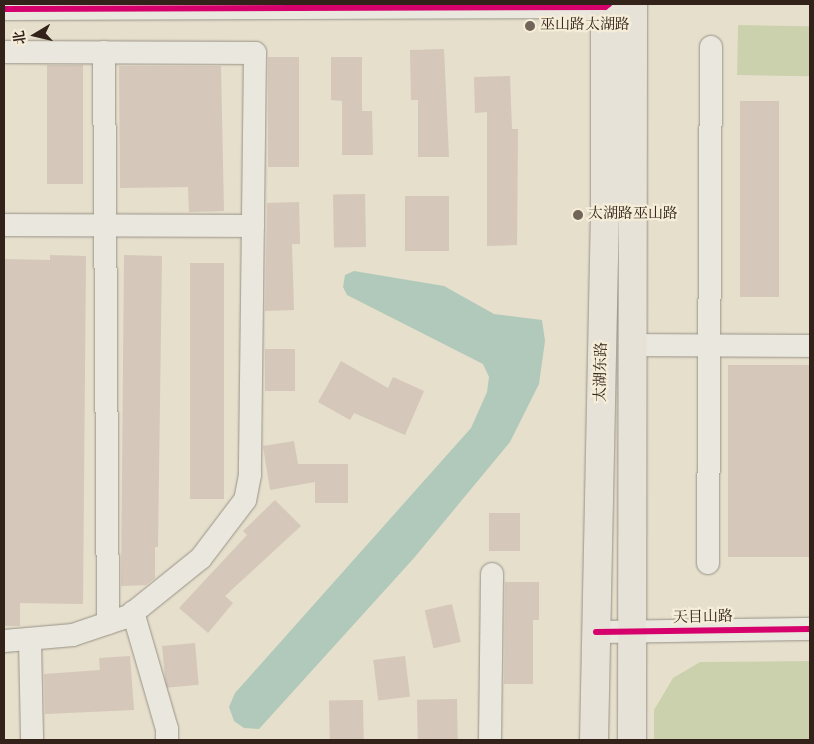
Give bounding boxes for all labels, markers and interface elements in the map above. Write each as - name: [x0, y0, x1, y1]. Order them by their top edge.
- north arrow: [10, 10, 60, 60]
- place label: 巫山路太湖路: [540, 17, 630, 35]
- marker: 巫山路太湖路: [524, 20, 536, 32]
- text: 北: [12, 29, 28, 45]
- place label: 太湖路巫山路: [588, 206, 678, 224]
- marker: 太湖路巫山路: [572, 209, 584, 221]
- street label: 太湖东路: [592, 342, 612, 402]
- street label: 天目山路: [673, 608, 733, 628]

